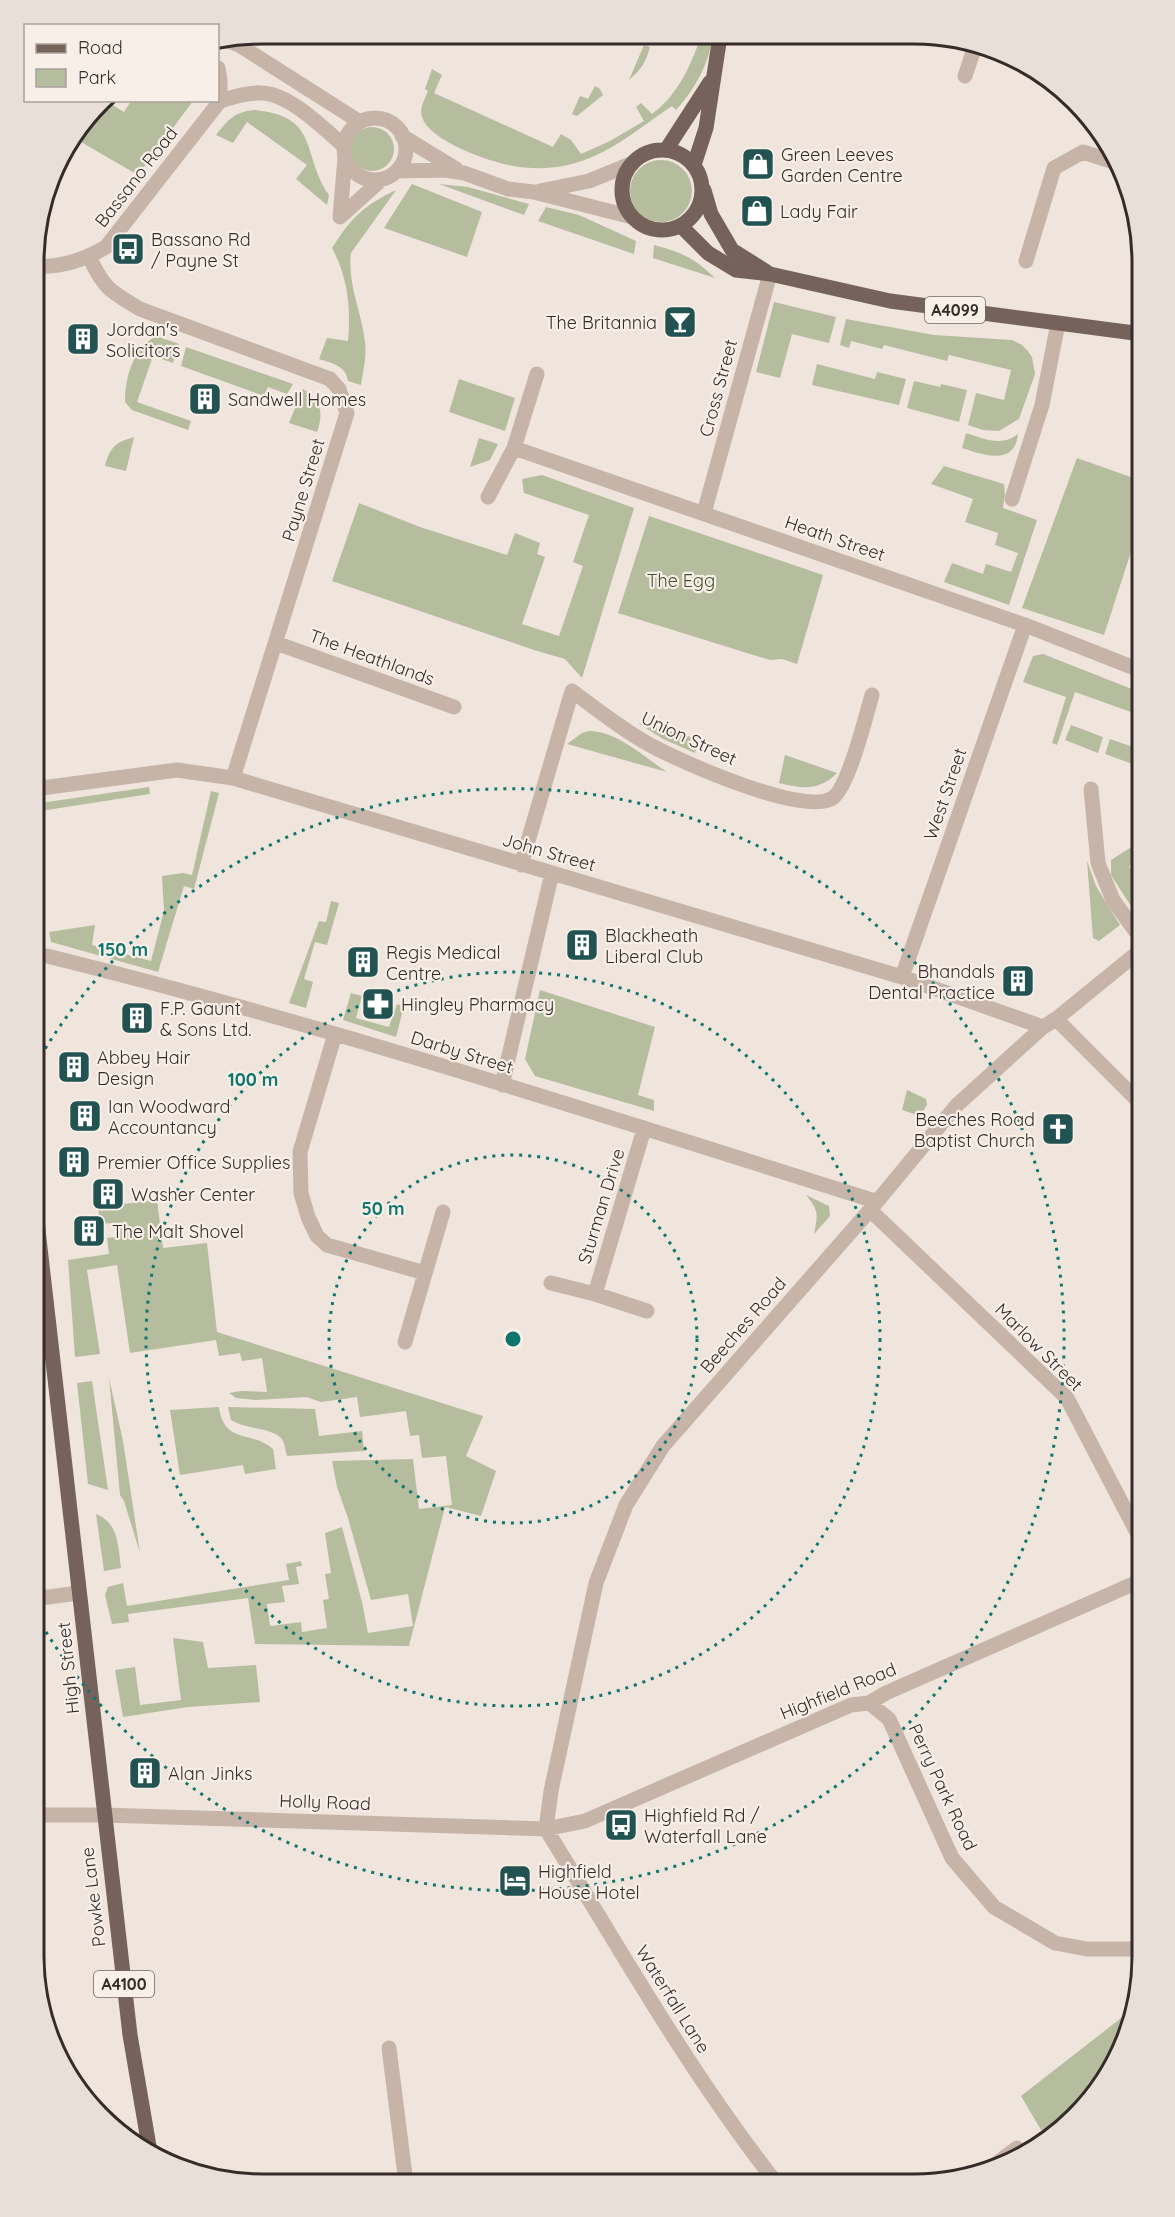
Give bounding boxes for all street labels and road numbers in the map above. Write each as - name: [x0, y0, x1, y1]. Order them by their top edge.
- street label: Bassano Road: [90, 122, 182, 232]
- road number: A4099: [925, 297, 985, 323]
- street label: Cross Street: [694, 337, 742, 439]
- street label: Payne Street: [276, 436, 330, 544]
- street label: Heath Street: [782, 510, 888, 566]
- street label: The Heathlands: [306, 624, 438, 690]
- street label: Union Street: [638, 706, 740, 770]
- street label: West Street: [919, 745, 971, 843]
- street label: John Street: [500, 828, 598, 876]
- street label: Darby Street: [408, 1026, 516, 1078]
- street label: Sturman Drive: [573, 1146, 629, 1266]
- street label: Beeches Road: [695, 1272, 791, 1378]
- street label: Marlow Street: [990, 1298, 1088, 1396]
- street label: High Street: [52, 1621, 84, 1715]
- street label: Highfield Road: [777, 1657, 899, 1725]
- street label: Perry Park Road: [904, 1720, 982, 1854]
- street label: Holly Road: [279, 1789, 371, 1815]
- street label: Powke Lane: [75, 1846, 111, 1948]
- street label: Waterfall Lane: [631, 1941, 715, 2057]
- road number: A4100: [94, 1971, 154, 1997]

